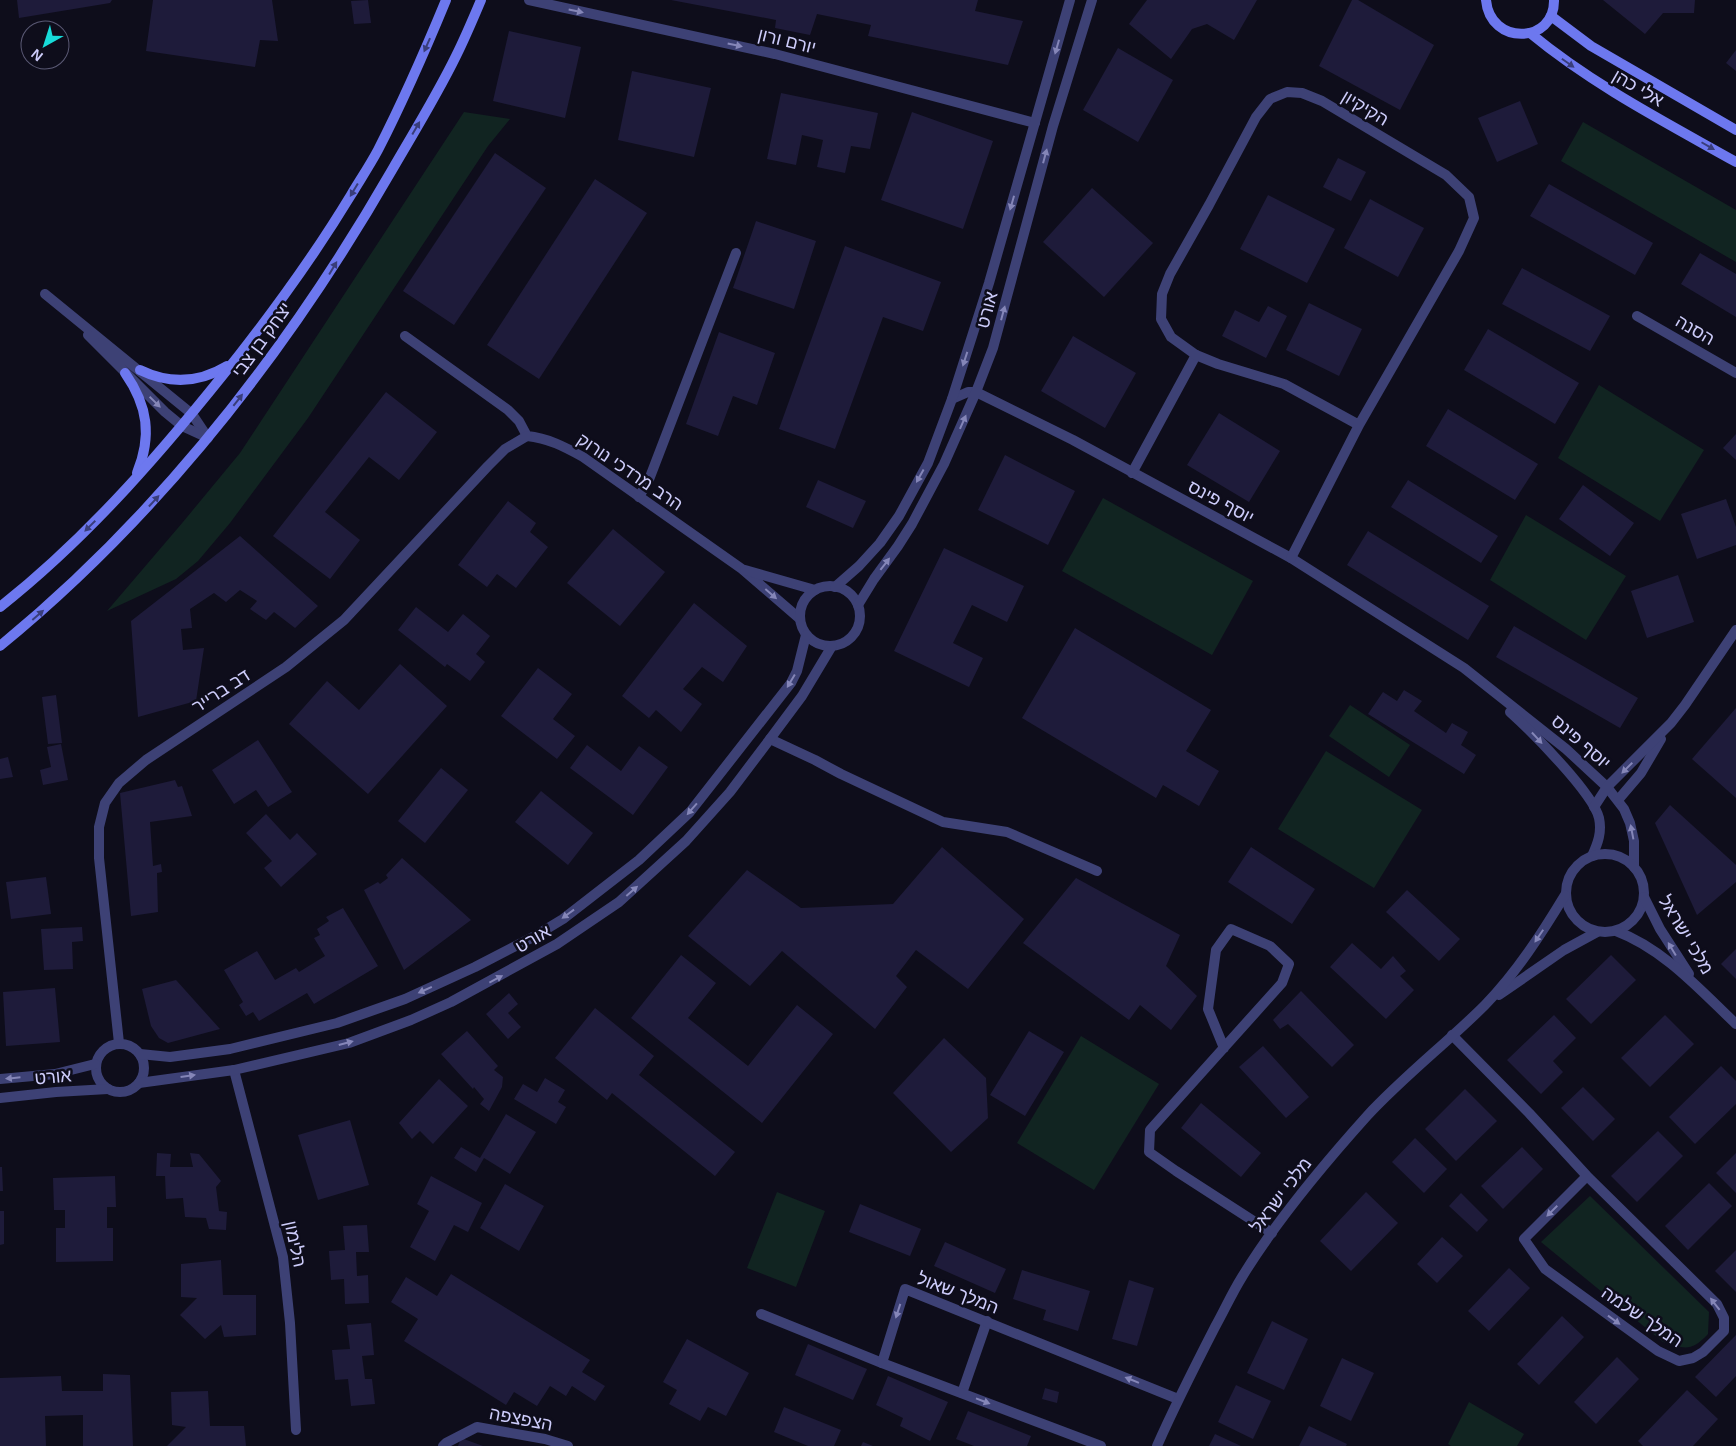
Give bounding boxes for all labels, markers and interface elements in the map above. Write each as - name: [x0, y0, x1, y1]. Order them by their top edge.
- one-way arrow: [569, 7, 584, 15]
- north arrow: [20, 20, 70, 70]
- street label: יורם ורון: [756, 24, 818, 58]
- one-way arrow: [423, 38, 431, 52]
- one-way arrow: [1052, 40, 1060, 55]
- one-way arrow: [728, 41, 743, 49]
- text: N: [28, 46, 46, 65]
- one-way arrow: [1562, 58, 1575, 68]
- street label: אלי כהן: [1609, 65, 1668, 111]
- street label: הקיקיון: [1338, 86, 1392, 130]
- one-way arrow: [412, 121, 420, 136]
- one-way arrow: [1701, 142, 1714, 151]
- one-way arrow: [1041, 149, 1049, 164]
- one-way arrow: [349, 183, 359, 196]
- one-way arrow: [1007, 196, 1015, 211]
- one-way arrow: [328, 261, 338, 275]
- street label: אורט: [973, 289, 1002, 331]
- street label: יצחק בן צבי: [228, 299, 296, 381]
- one-way arrow: [999, 306, 1007, 321]
- street label: הסנה: [1672, 311, 1718, 349]
- one-way arrow: [960, 351, 968, 366]
- one-way arrow: [233, 394, 244, 407]
- one-way arrow: [149, 396, 161, 408]
- one-way arrow: [959, 415, 967, 429]
- street label: הרב מרדכי נורוק: [573, 429, 687, 515]
- one-way arrow: [916, 469, 925, 483]
- street label: יוסף פינס: [1185, 476, 1257, 528]
- one-way arrow: [148, 496, 160, 508]
- one-way arrow: [84, 520, 96, 532]
- one-way arrow: [879, 558, 890, 571]
- one-way arrow: [765, 588, 777, 599]
- one-way arrow: [31, 609, 43, 621]
- street label: דב ברייר: [188, 665, 254, 717]
- one-way arrow: [787, 675, 796, 688]
- street label: יוסף פינס: [1547, 711, 1615, 773]
- one-way arrow: [1531, 732, 1543, 744]
- one-way arrow: [1621, 762, 1633, 774]
- one-way arrow: [686, 803, 697, 816]
- one-way arrow: [1628, 824, 1636, 840]
- one-way arrow: [625, 885, 637, 897]
- street label: מלכי ישראל: [1655, 892, 1717, 978]
- one-way arrow: [562, 909, 575, 920]
- street label: אורט: [512, 921, 555, 957]
- one-way arrow: [1534, 929, 1544, 942]
- one-way arrow: [1667, 943, 1676, 956]
- one-way arrow: [488, 975, 503, 983]
- one-way arrow: [418, 987, 432, 995]
- one-way arrow: [339, 1039, 354, 1047]
- street label: אורט: [34, 1065, 73, 1089]
- one-way arrow: [180, 1072, 196, 1080]
- one-way arrow: [5, 1074, 21, 1082]
- street label: מלכי ישראל: [1246, 1154, 1316, 1236]
- one-way arrow: [1547, 1205, 1559, 1217]
- street label: הלימון: [280, 1219, 310, 1269]
- street label: המלך שאול: [914, 1268, 1002, 1318]
- street label: המלך שלמה: [1598, 1283, 1686, 1351]
- one-way arrow: [1710, 1297, 1720, 1311]
- one-way arrow: [894, 1303, 902, 1318]
- one-way arrow: [1608, 1314, 1621, 1324]
- one-way arrow: [1125, 1376, 1140, 1384]
- one-way arrow: [975, 1398, 990, 1405]
- street label: הצפצפה: [487, 1403, 555, 1435]

